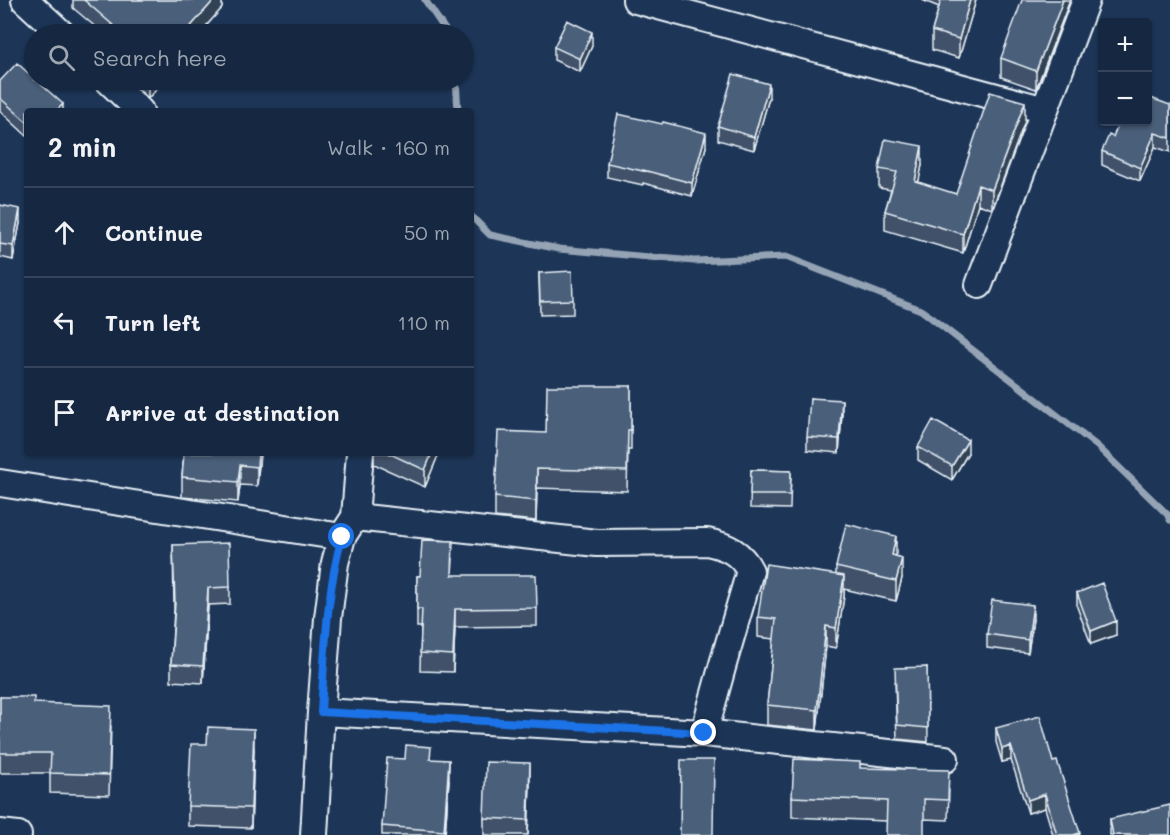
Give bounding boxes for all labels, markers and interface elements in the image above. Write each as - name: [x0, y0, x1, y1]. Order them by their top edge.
- map controls: [1098, 18, 1152, 126]
- button: +: [1098, 18, 1152, 72]
- search box: [24, 24, 474, 90]
- icon: search: [45, 41, 78, 74]
- text: Search here: [93, 43, 227, 72]
- button: −: [1098, 72, 1152, 126]
- text: 2 min: [48, 130, 116, 164]
- text: Walk · 160 m: [327, 134, 450, 160]
- icon: ahead: [48, 216, 81, 249]
- text: Continue: [105, 218, 203, 247]
- text: 50 m: [404, 219, 450, 245]
- icon: left: [48, 306, 81, 339]
- text: Turn left: [105, 308, 201, 337]
- text: 110 m: [397, 309, 450, 335]
- icon: arrive: [48, 396, 81, 429]
- text: Arrive at destination: [105, 398, 340, 427]
- route start: [328, 523, 354, 549]
- route end: [690, 719, 716, 745]

